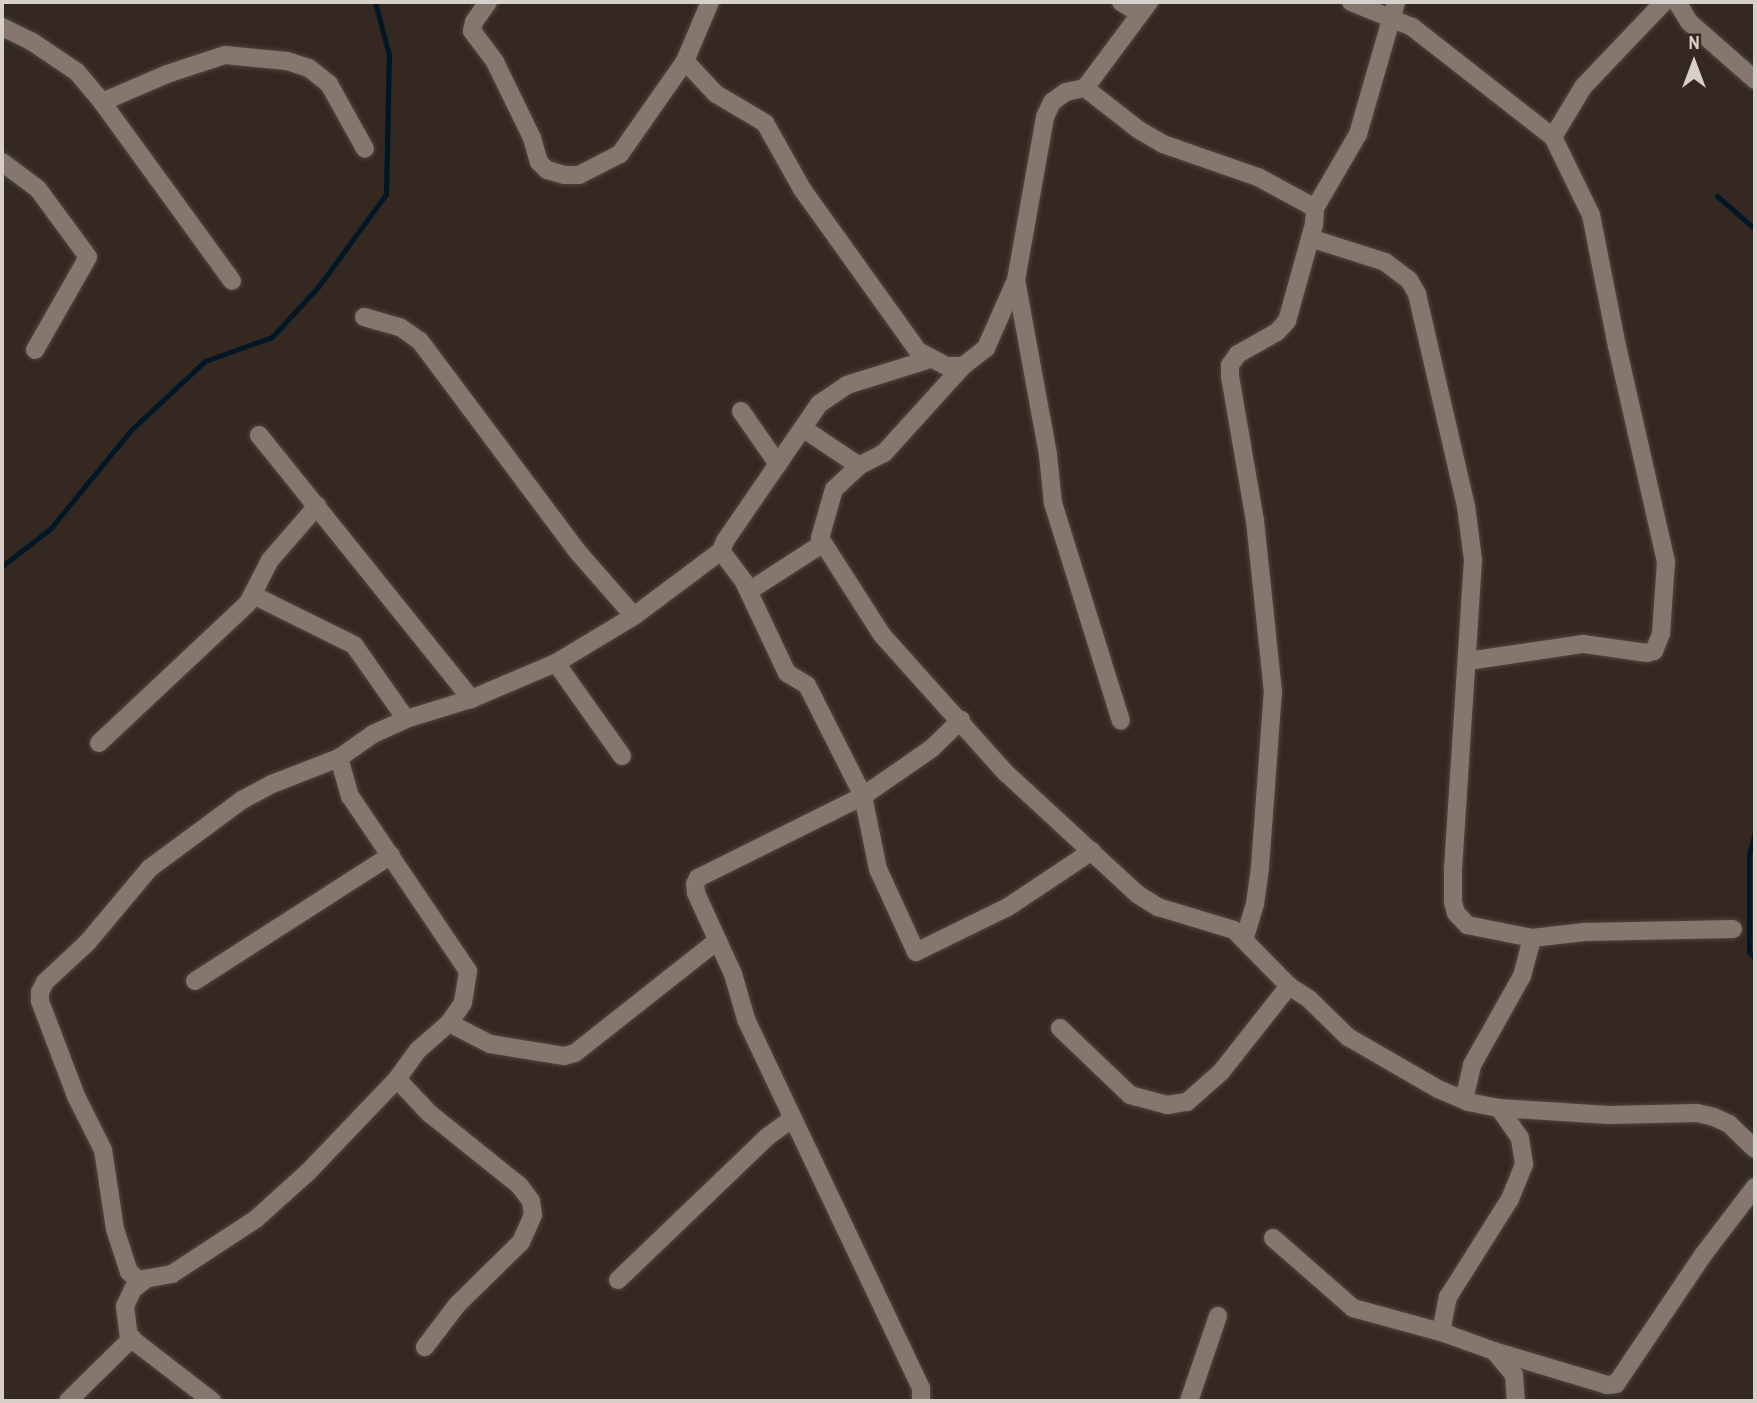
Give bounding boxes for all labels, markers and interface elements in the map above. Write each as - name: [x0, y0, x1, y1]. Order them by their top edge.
- north arrow: [1659, 28, 1729, 98]
- text: N: [1688, 29, 1700, 55]

